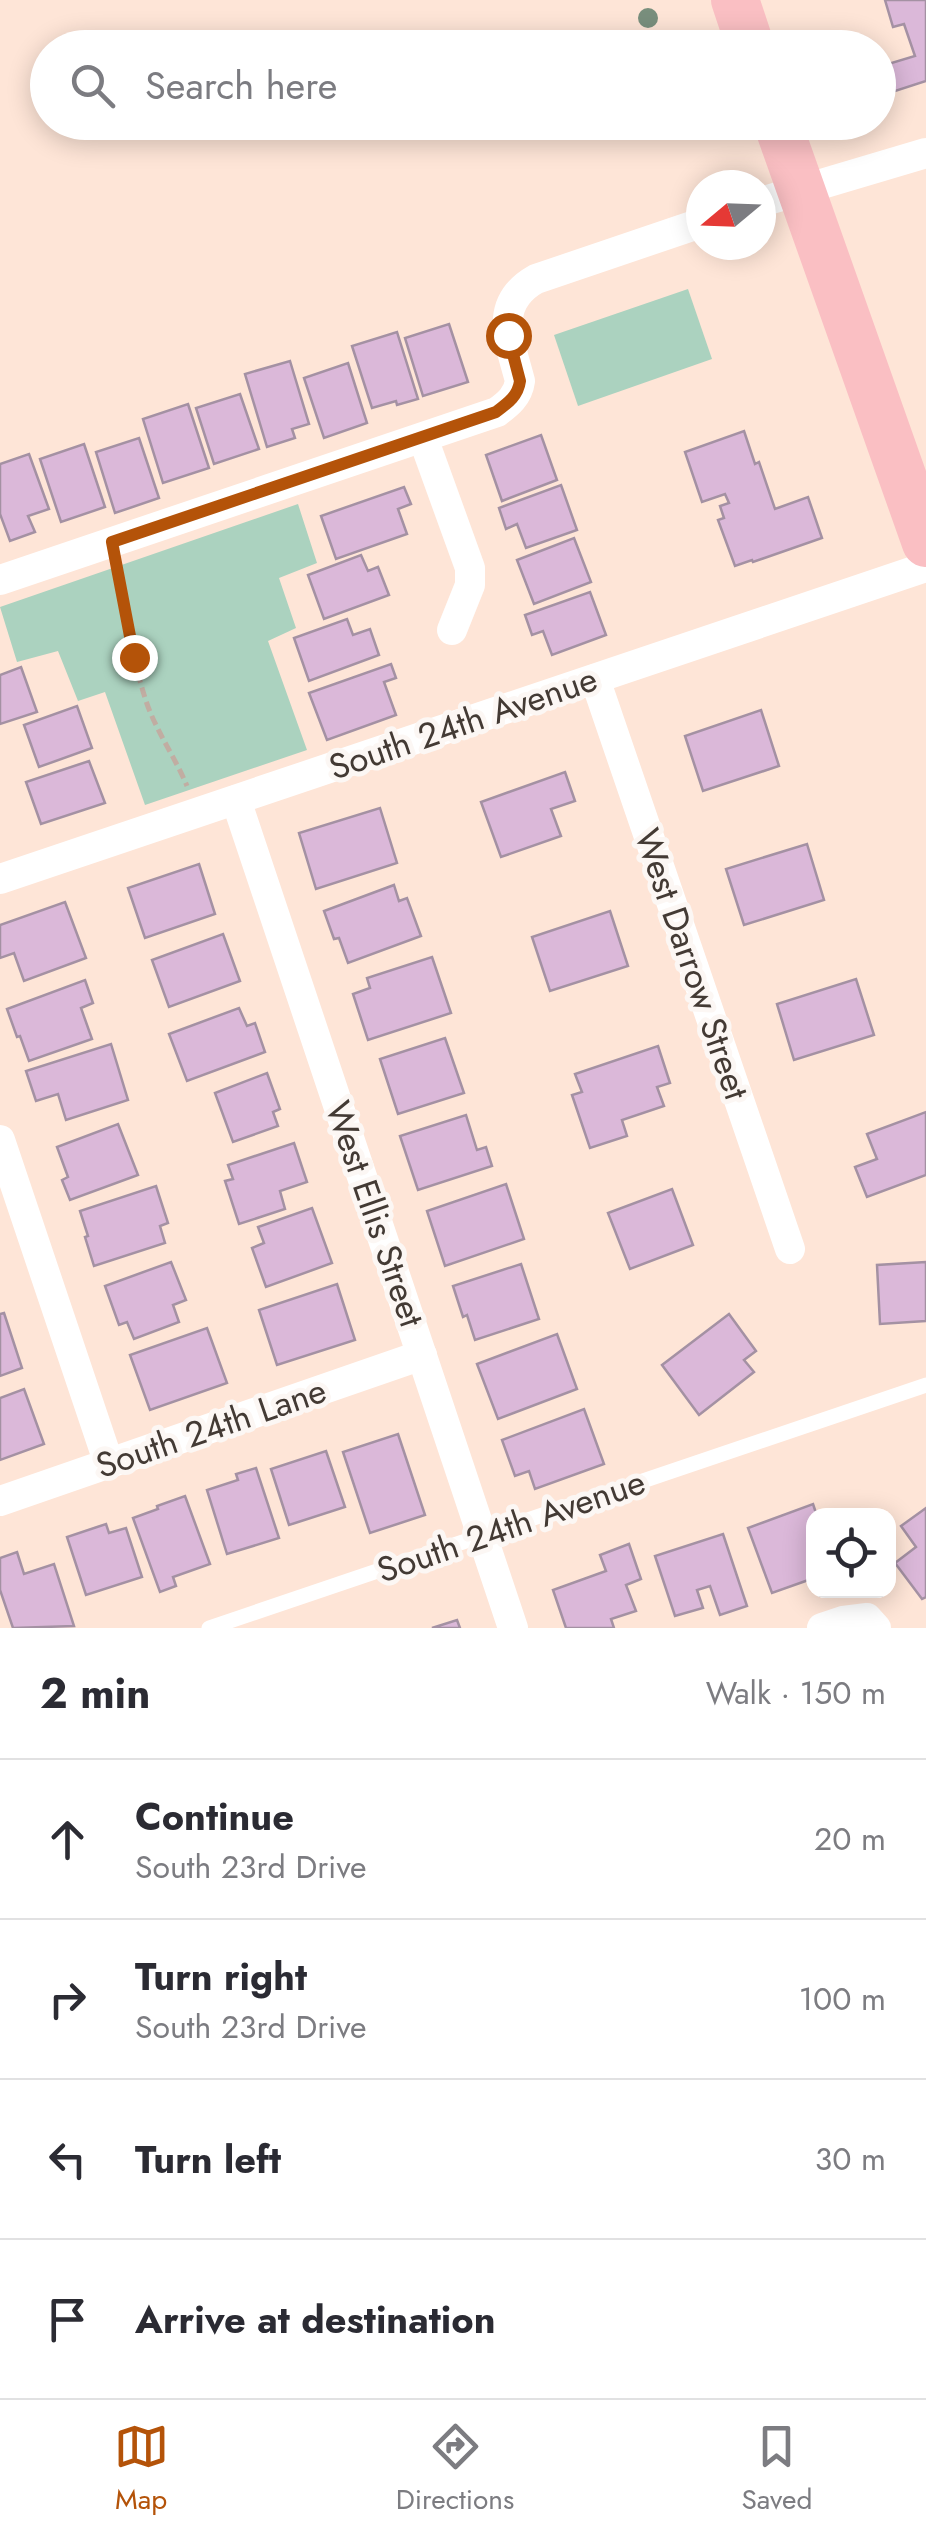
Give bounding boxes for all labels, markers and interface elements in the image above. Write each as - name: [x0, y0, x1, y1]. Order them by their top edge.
- search box: [30, 30, 896, 140]
- icon: search: [65, 58, 120, 113]
- text: Search here: [145, 58, 337, 113]
- north arrow: [686, 170, 776, 260]
- route start: [486, 313, 532, 359]
- route end: [112, 635, 158, 681]
- street label: South 24th Avenue: [322, 654, 604, 792]
- street label: West Darrow Street: [622, 822, 762, 1107]
- street label: West Ellis Street: [313, 1095, 437, 1334]
- street label: South 24th Lane: [89, 1365, 333, 1491]
- street label: South 24th Avenue: [370, 1457, 652, 1595]
- map controls: [806, 1508, 896, 1598]
- button: locate: [806, 1508, 896, 1598]
- text: 2 min: [40, 1663, 150, 1724]
- text: Walk · 150 m: [706, 1670, 886, 1716]
- text: Continue: [135, 1789, 294, 1844]
- icon: ahead: [40, 1812, 95, 1867]
- text: 20 m: [814, 1816, 886, 1862]
- text: South 23rd Drive: [135, 1844, 367, 1890]
- text: Turn right: [135, 1949, 307, 2004]
- icon: right: [40, 1972, 95, 2027]
- text: 100 m: [799, 1976, 886, 2022]
- text: South 23rd Drive: [135, 2004, 367, 2050]
- icon: left: [40, 2132, 95, 2187]
- text: Turn left: [135, 2132, 281, 2187]
- text: 30 m: [815, 2136, 886, 2182]
- icon: arrive: [40, 2292, 95, 2347]
- text: Arrive at destination: [135, 2292, 496, 2347]
- tab: Map: [114, 2419, 169, 2520]
- tab: Directions: [396, 2419, 514, 2520]
- tab: Saved: [741, 2419, 812, 2520]

